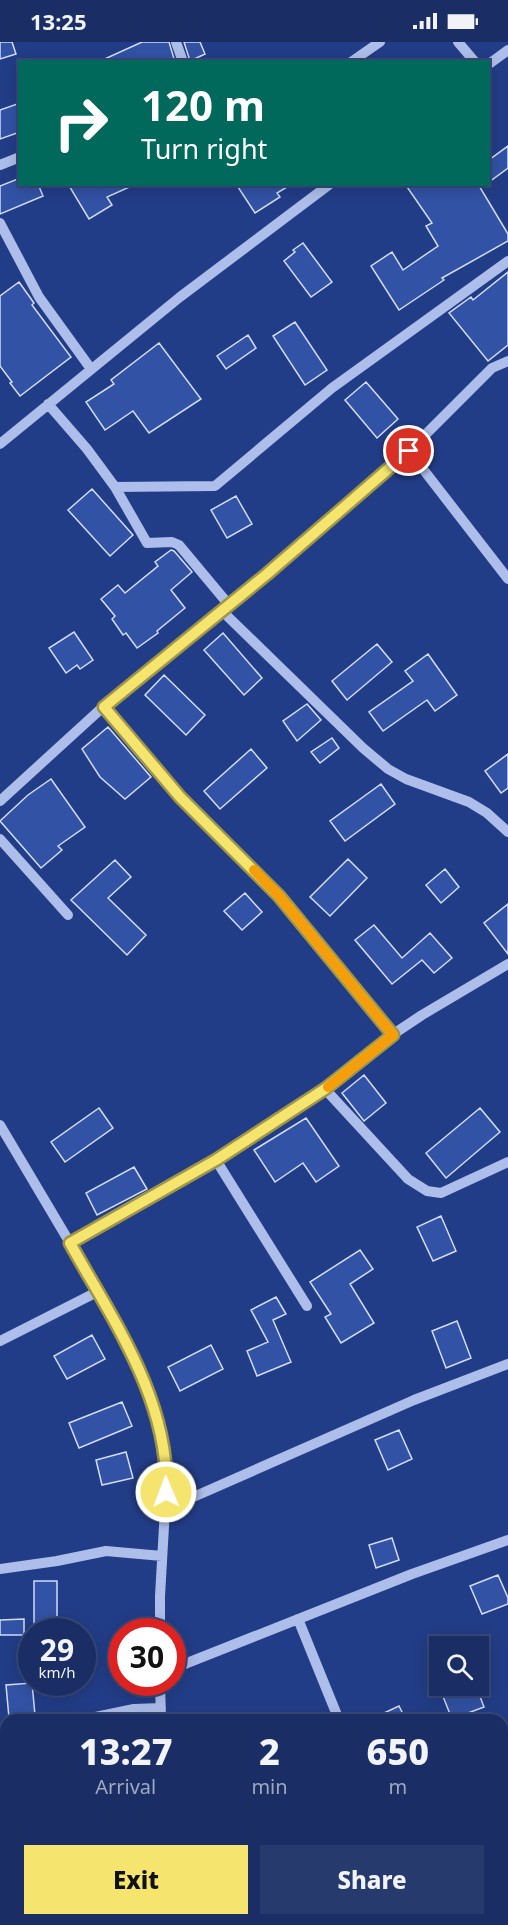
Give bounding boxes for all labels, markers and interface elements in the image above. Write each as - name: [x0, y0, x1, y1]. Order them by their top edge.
- text: 13:25: [30, 6, 87, 36]
- text: 120 m: [141, 76, 265, 133]
- icon: right: [42, 84, 120, 162]
- text: Turn right: [141, 130, 267, 167]
- pin: [383, 425, 434, 476]
- icon: arrive: [392, 434, 425, 467]
- position arrow: [134, 1460, 198, 1524]
- speed limit sign: 30: [108, 1618, 186, 1696]
- text: 29: [40, 1629, 74, 1670]
- map controls: [429, 1636, 489, 1696]
- button: search: [429, 1636, 489, 1696]
- text: km/h: [39, 1662, 75, 1682]
- text: 13:27: [79, 1727, 172, 1776]
- text: 2: [259, 1727, 280, 1776]
- text: 650: [367, 1727, 429, 1776]
- text: Arrival: [95, 1773, 156, 1800]
- text: min: [251, 1773, 288, 1800]
- text: m: [388, 1773, 407, 1800]
- button: Exit: [24, 1845, 248, 1914]
- button: Share: [260, 1845, 484, 1914]

